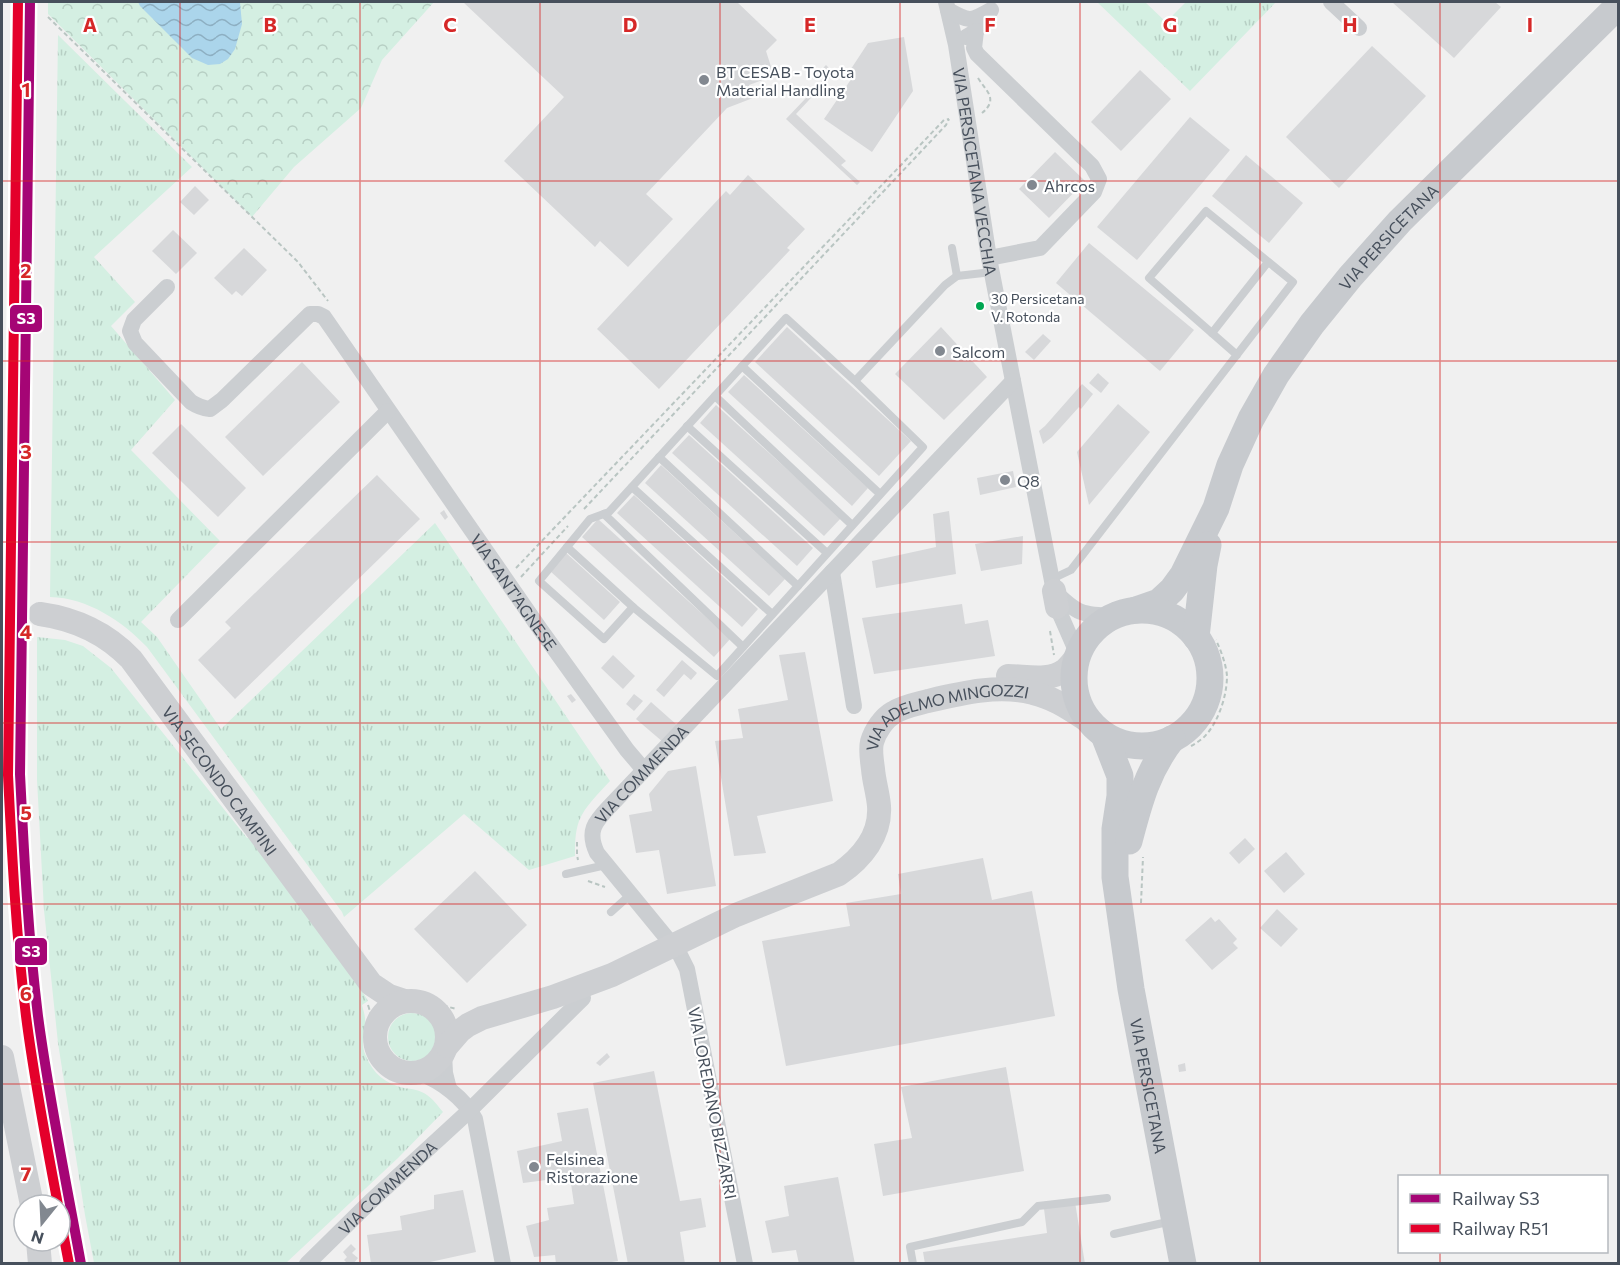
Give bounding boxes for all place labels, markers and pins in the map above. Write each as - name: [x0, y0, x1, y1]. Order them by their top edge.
- place label: BT CESAB - Toyota Material Handling: [716, 62, 854, 99]
- marker: BT CESAB - Toyota Material Handling: [697, 73, 711, 87]
- place label: Ahrcos: [1044, 176, 1095, 195]
- marker: Ahrcos: [1025, 178, 1039, 192]
- place label: 30 Persicetana V. Rotonda: [991, 290, 1085, 325]
- marker: 30 Persicetana V. Rotonda: [974, 300, 986, 312]
- place label: Salcom: [952, 342, 1005, 361]
- marker: Salcom: [933, 344, 947, 358]
- place label: Q8: [1017, 471, 1040, 490]
- marker: Q8: [998, 473, 1012, 487]
- place label: Felsinea Ristorazione: [546, 1149, 638, 1186]
- marker: Felsinea Ristorazione: [527, 1160, 541, 1174]

